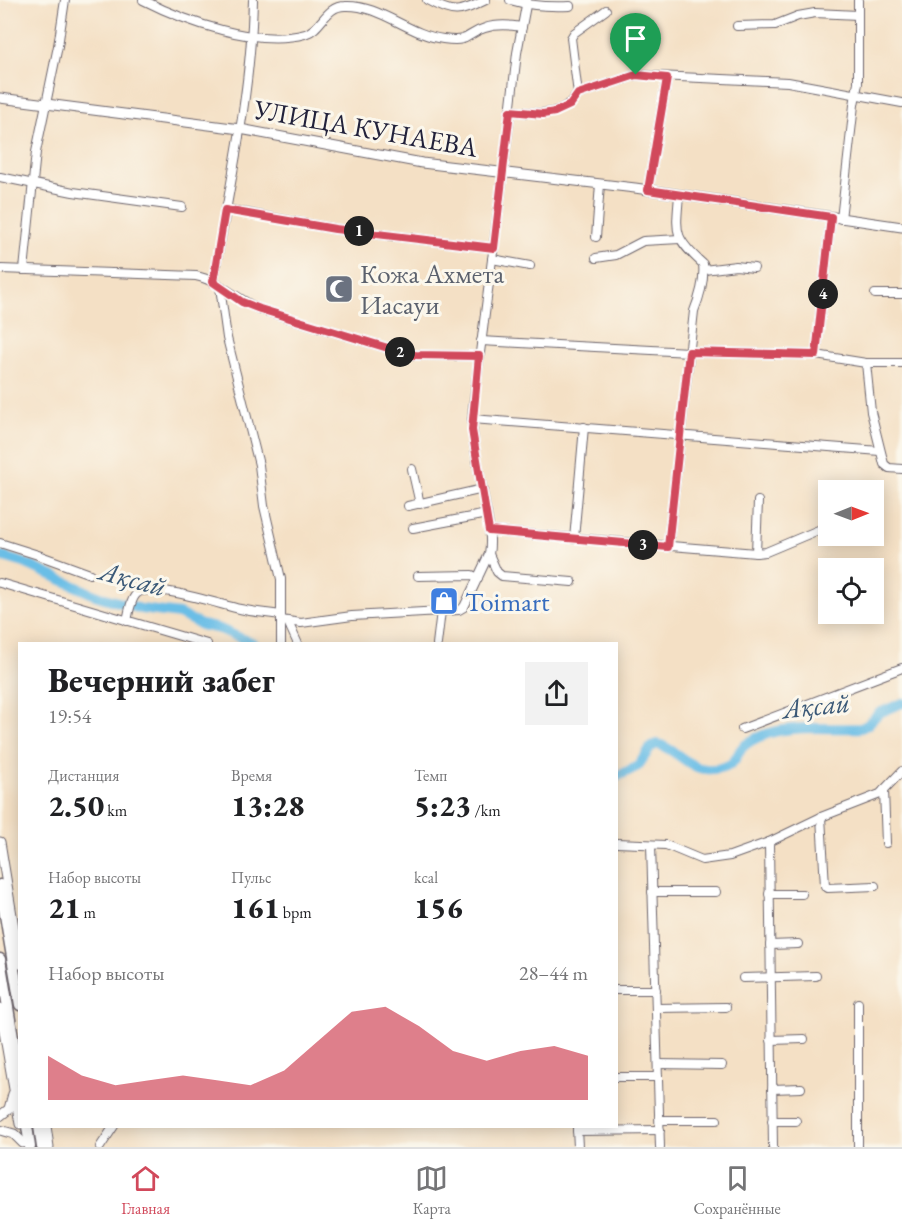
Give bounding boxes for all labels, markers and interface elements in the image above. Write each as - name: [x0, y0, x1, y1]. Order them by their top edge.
- pin: [610, 13, 661, 75]
- icon: arrive: [619, 22, 652, 55]
- street label: УЛИЦА КУНАЕВА: [250, 91, 481, 165]
- pin: 1: [344, 216, 374, 246]
- text: 1: [355, 220, 363, 241]
- place label: Кожа Ахмета Иасауи: [360, 256, 504, 322]
- mosque icon: Кожа Ахмета Иасауи: [323, 273, 355, 305]
- pin: 4: [808, 279, 838, 309]
- text: 4: [819, 283, 827, 304]
- pin: 2: [385, 337, 415, 367]
- text: 2: [396, 341, 404, 362]
- north arrow: [818, 480, 884, 546]
- map controls: [818, 480, 884, 624]
- pin: 3: [628, 530, 658, 560]
- text: 3: [639, 534, 647, 555]
- water label: Ақсай: [94, 551, 170, 604]
- button: locate: [818, 558, 884, 624]
- place label: Toimart: [465, 584, 550, 619]
- shop icon: Toimart: [428, 585, 460, 617]
- text: Вечерний забег: [48, 659, 275, 702]
- button: share: [525, 662, 588, 725]
- water label: Ақсай: [779, 684, 851, 727]
- text: 19:54: [48, 703, 91, 729]
- text: Дистанция: [48, 765, 119, 786]
- text: Время: [231, 765, 272, 786]
- text: Темп: [414, 765, 447, 786]
- text: 2.50: [48, 786, 104, 825]
- text: 13:28: [231, 786, 304, 825]
- text: 5:23: [414, 786, 471, 825]
- text: km: [104, 800, 127, 821]
- text: /km: [471, 800, 501, 821]
- text: Набор высоты: [48, 867, 141, 888]
- text: Пульс: [231, 867, 272, 888]
- text: kcal: [414, 867, 438, 888]
- text: 21: [48, 888, 80, 927]
- text: 161: [231, 888, 280, 927]
- text: 156: [414, 888, 463, 927]
- text: m: [80, 902, 96, 923]
- text: bpm: [280, 902, 312, 923]
- text: Набор высоты: [48, 960, 164, 986]
- text: 28–44 m: [519, 960, 588, 986]
- tab: Главная: [121, 1162, 170, 1219]
- tab: Карта: [413, 1162, 451, 1219]
- tab: Сохранённые: [693, 1162, 781, 1219]

